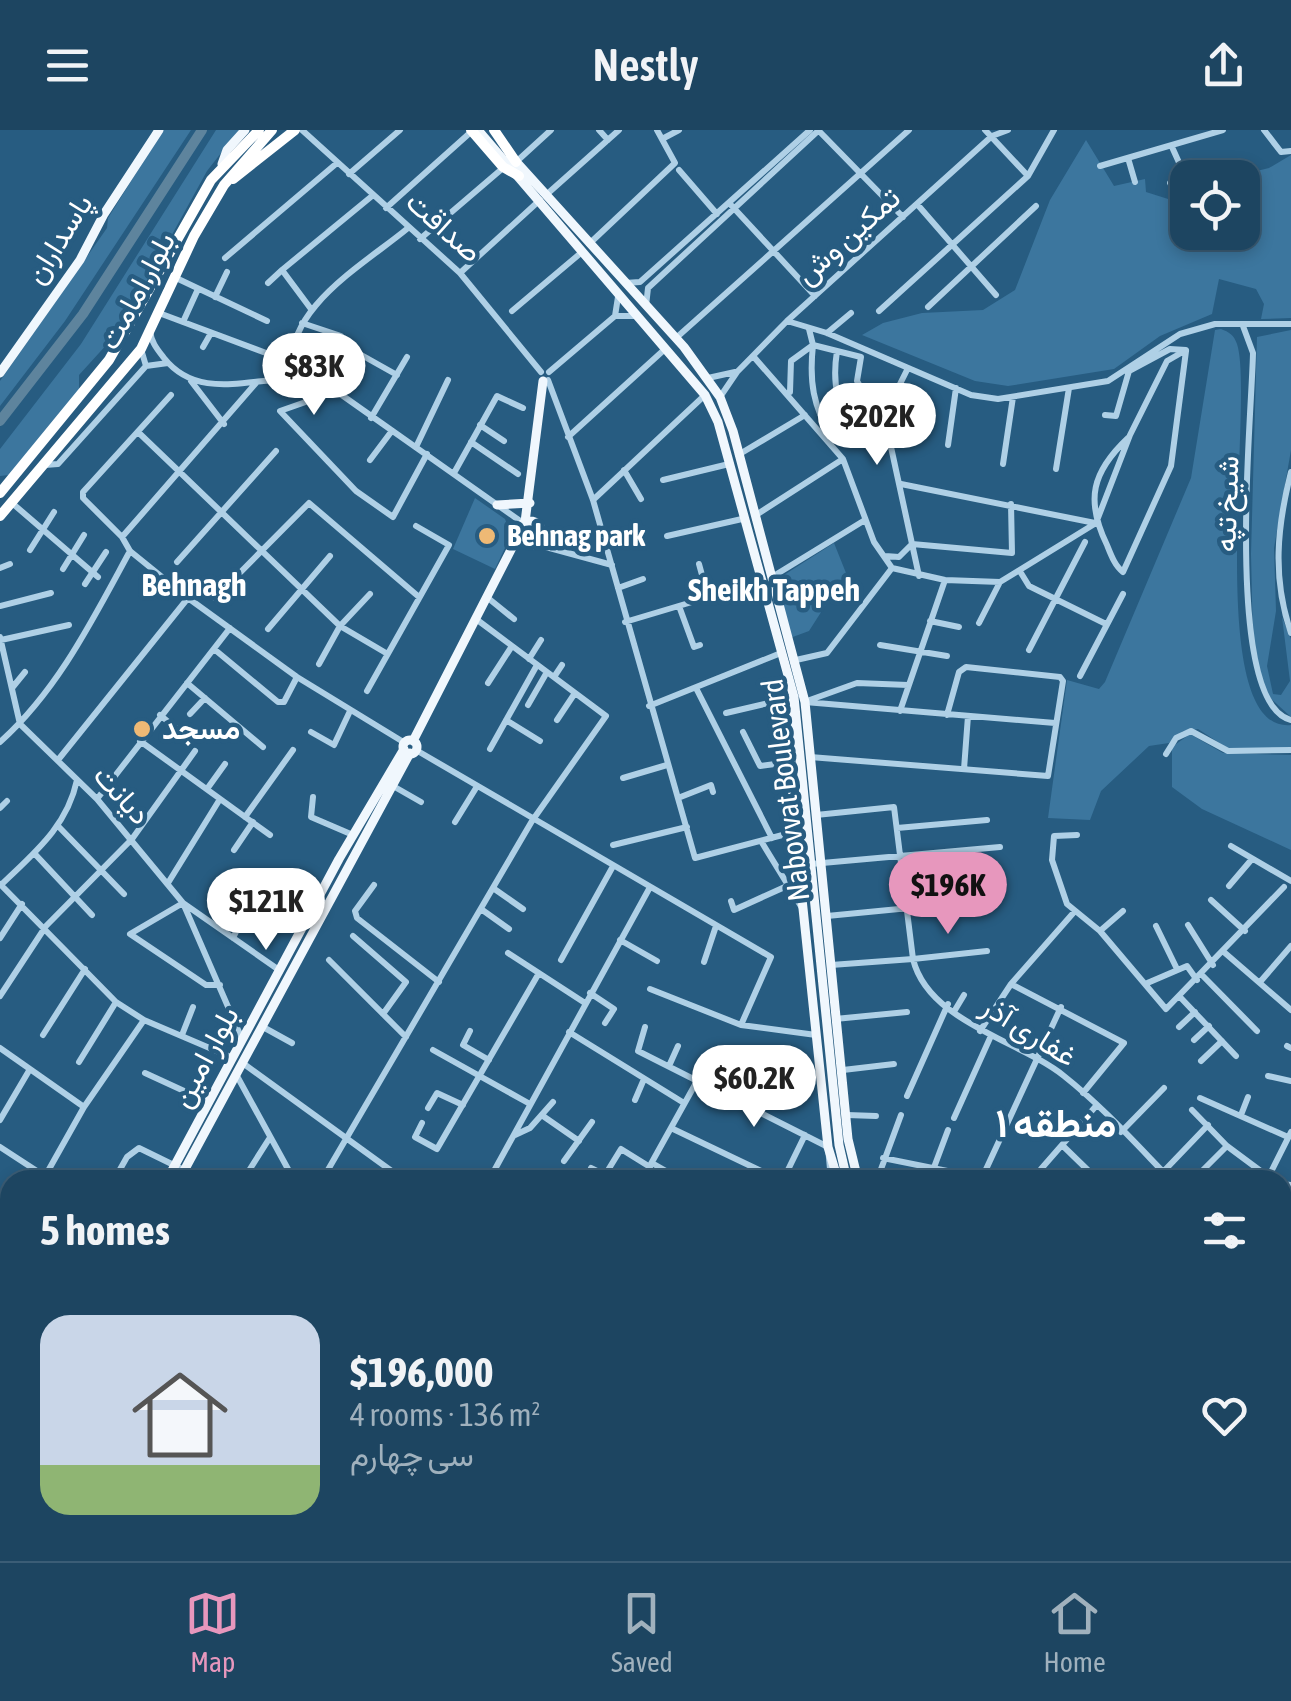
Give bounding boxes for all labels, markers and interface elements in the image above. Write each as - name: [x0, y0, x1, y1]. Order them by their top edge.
- icon: menu: [40, 38, 95, 93]
- icon: share: [1196, 38, 1251, 93]
- text: Nestly: [593, 39, 698, 91]
- map controls: [1170, 160, 1260, 250]
- button: locate: [1170, 160, 1260, 250]
- street label: تمکین وش: [788, 180, 908, 292]
- street label: صداقت: [400, 184, 489, 269]
- street label: پاسداران: [17, 187, 102, 292]
- street label: بلوار امامت: [91, 226, 183, 356]
- pin: $83K: [255, 333, 373, 418]
- text: $83K: [284, 347, 344, 384]
- pin: $202K: [807, 383, 947, 468]
- text: $202K: [840, 397, 914, 434]
- street label: شیخ تپه: [1207, 455, 1249, 553]
- place label: Behnag park: [507, 518, 646, 552]
- marker: Behnag park: [476, 525, 498, 547]
- district label: Behnagh: [142, 566, 246, 603]
- district label: Sheikh Tappeh: [688, 571, 860, 608]
- street label: Nabovvat Boulevard: [755, 677, 816, 903]
- place label: مسجد: [162, 711, 240, 746]
- marker: مسجد: [131, 718, 153, 740]
- street label: دیانت: [87, 758, 158, 832]
- pin: $196K: [878, 852, 1018, 937]
- text: $196K: [911, 866, 985, 903]
- pin: $121K: [196, 868, 336, 953]
- text: $121K: [229, 882, 303, 919]
- street label: غفاری آذر: [974, 987, 1083, 1074]
- street label: بلوار امین: [163, 1000, 247, 1114]
- pin: $60.2K: [673, 1045, 835, 1130]
- text: $60.2K: [714, 1059, 794, 1096]
- district label: منطقه ۱: [995, 1100, 1117, 1145]
- icon: filters: [1197, 1203, 1252, 1258]
- text: 5 homes: [40, 1206, 170, 1254]
- text: $196,000: [350, 1348, 494, 1396]
- icon: home: [120, 1355, 240, 1475]
- icon: heart: [1197, 1388, 1252, 1443]
- text: 4 rooms · 136 m²: [350, 1396, 540, 1433]
- text: سی چهارم: [350, 1436, 474, 1473]
- tab: Map: [185, 1586, 240, 1678]
- tab: Saved: [611, 1586, 673, 1678]
- tab: Home: [1043, 1586, 1106, 1678]

